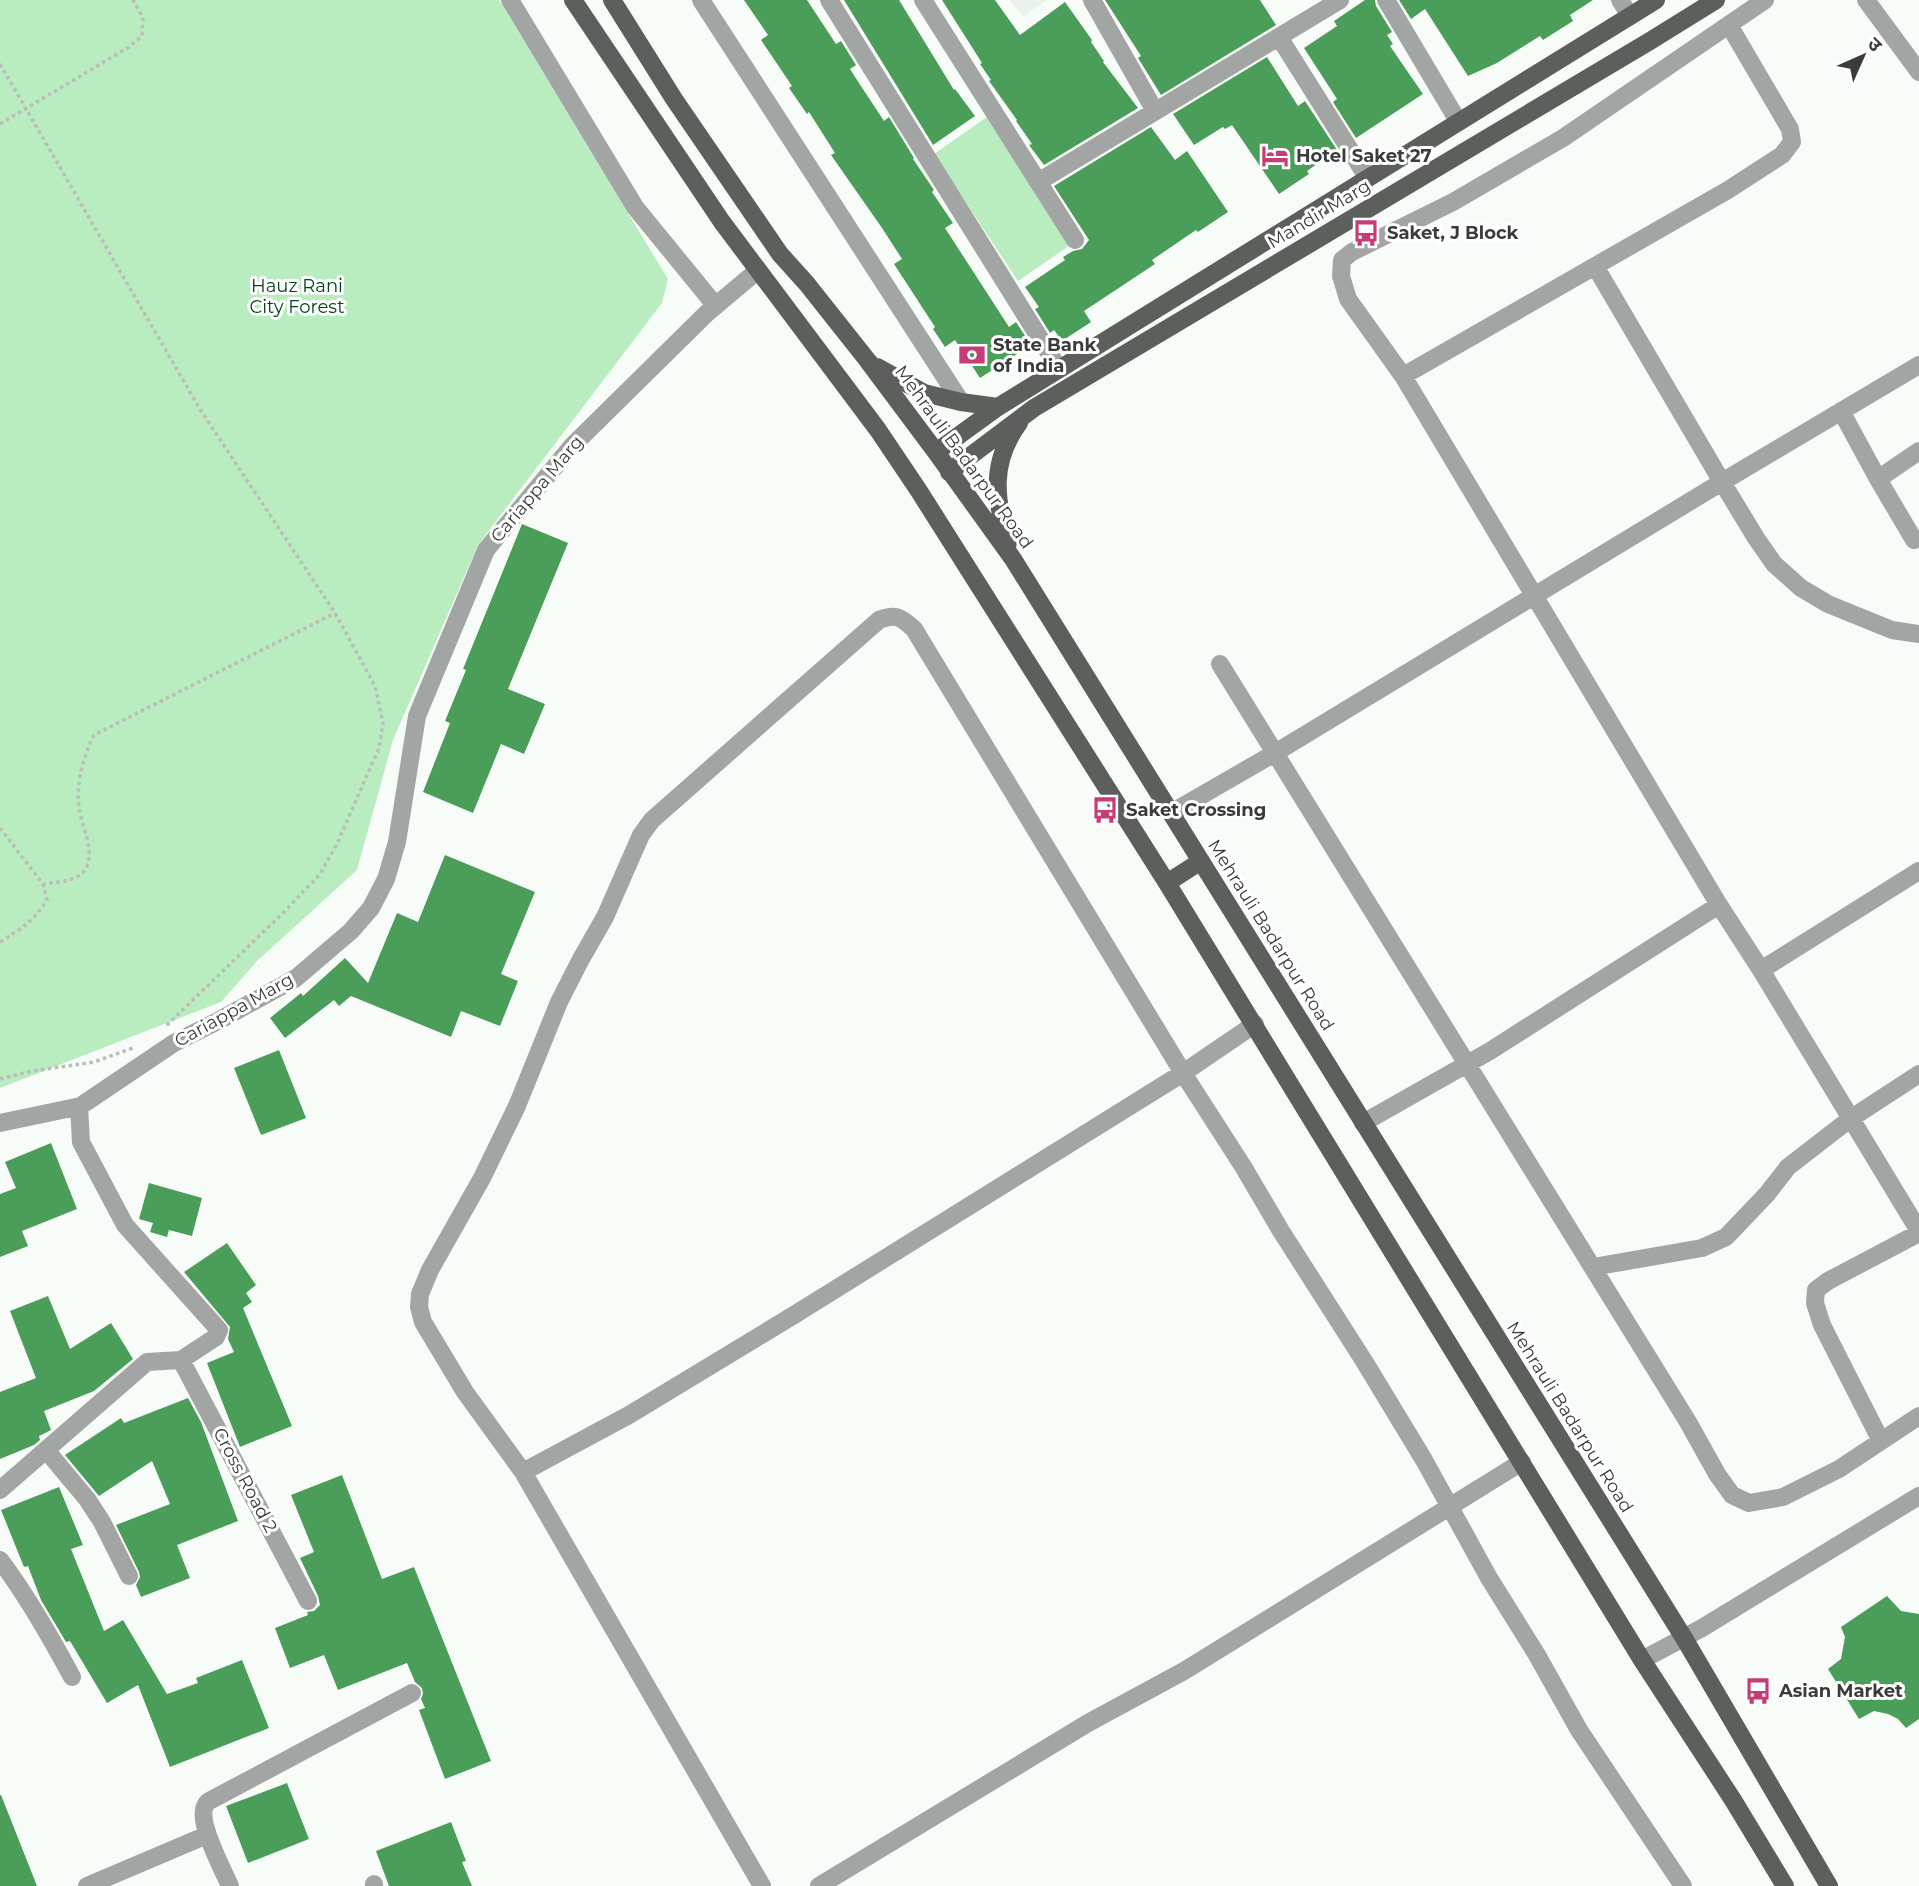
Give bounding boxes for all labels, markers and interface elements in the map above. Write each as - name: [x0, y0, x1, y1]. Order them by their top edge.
- north arrow: [1828, 21, 1898, 91]
- text: उ: [1863, 32, 1887, 57]
- hotel icon: Hotel Saket 27: [1260, 141, 1290, 171]
- place label: Hotel Saket 27: [1296, 145, 1432, 167]
- street label: Mandir Marg: [1264, 175, 1374, 253]
- bus stop icon: Saket, J Block: [1351, 218, 1381, 248]
- place label: Saket, J Block: [1387, 222, 1519, 244]
- park label: Hauz Rani City Forest: [250, 275, 344, 318]
- place label: State Bank of India: [993, 334, 1096, 377]
- bank icon: State Bank of India: [957, 340, 987, 370]
- street label: Mehrauli Badarpur Road: [890, 361, 1038, 553]
- street label: Cariappa Marg: [486, 431, 588, 547]
- bus stop icon: Saket Crossing: [1090, 795, 1120, 825]
- place label: Saket Crossing: [1126, 799, 1266, 821]
- street label: Mehrauli Badarpur Road: [1203, 835, 1339, 1035]
- street label: Cariappa Marg: [171, 968, 297, 1052]
- street label: Mehrauli Badarpur Road: [1502, 1317, 1638, 1517]
- street label: Cross Road 2: [208, 1424, 282, 1536]
- bus stop icon: Asian Market: [1743, 1676, 1773, 1706]
- place label: Asian Market: [1778, 1680, 1903, 1702]

